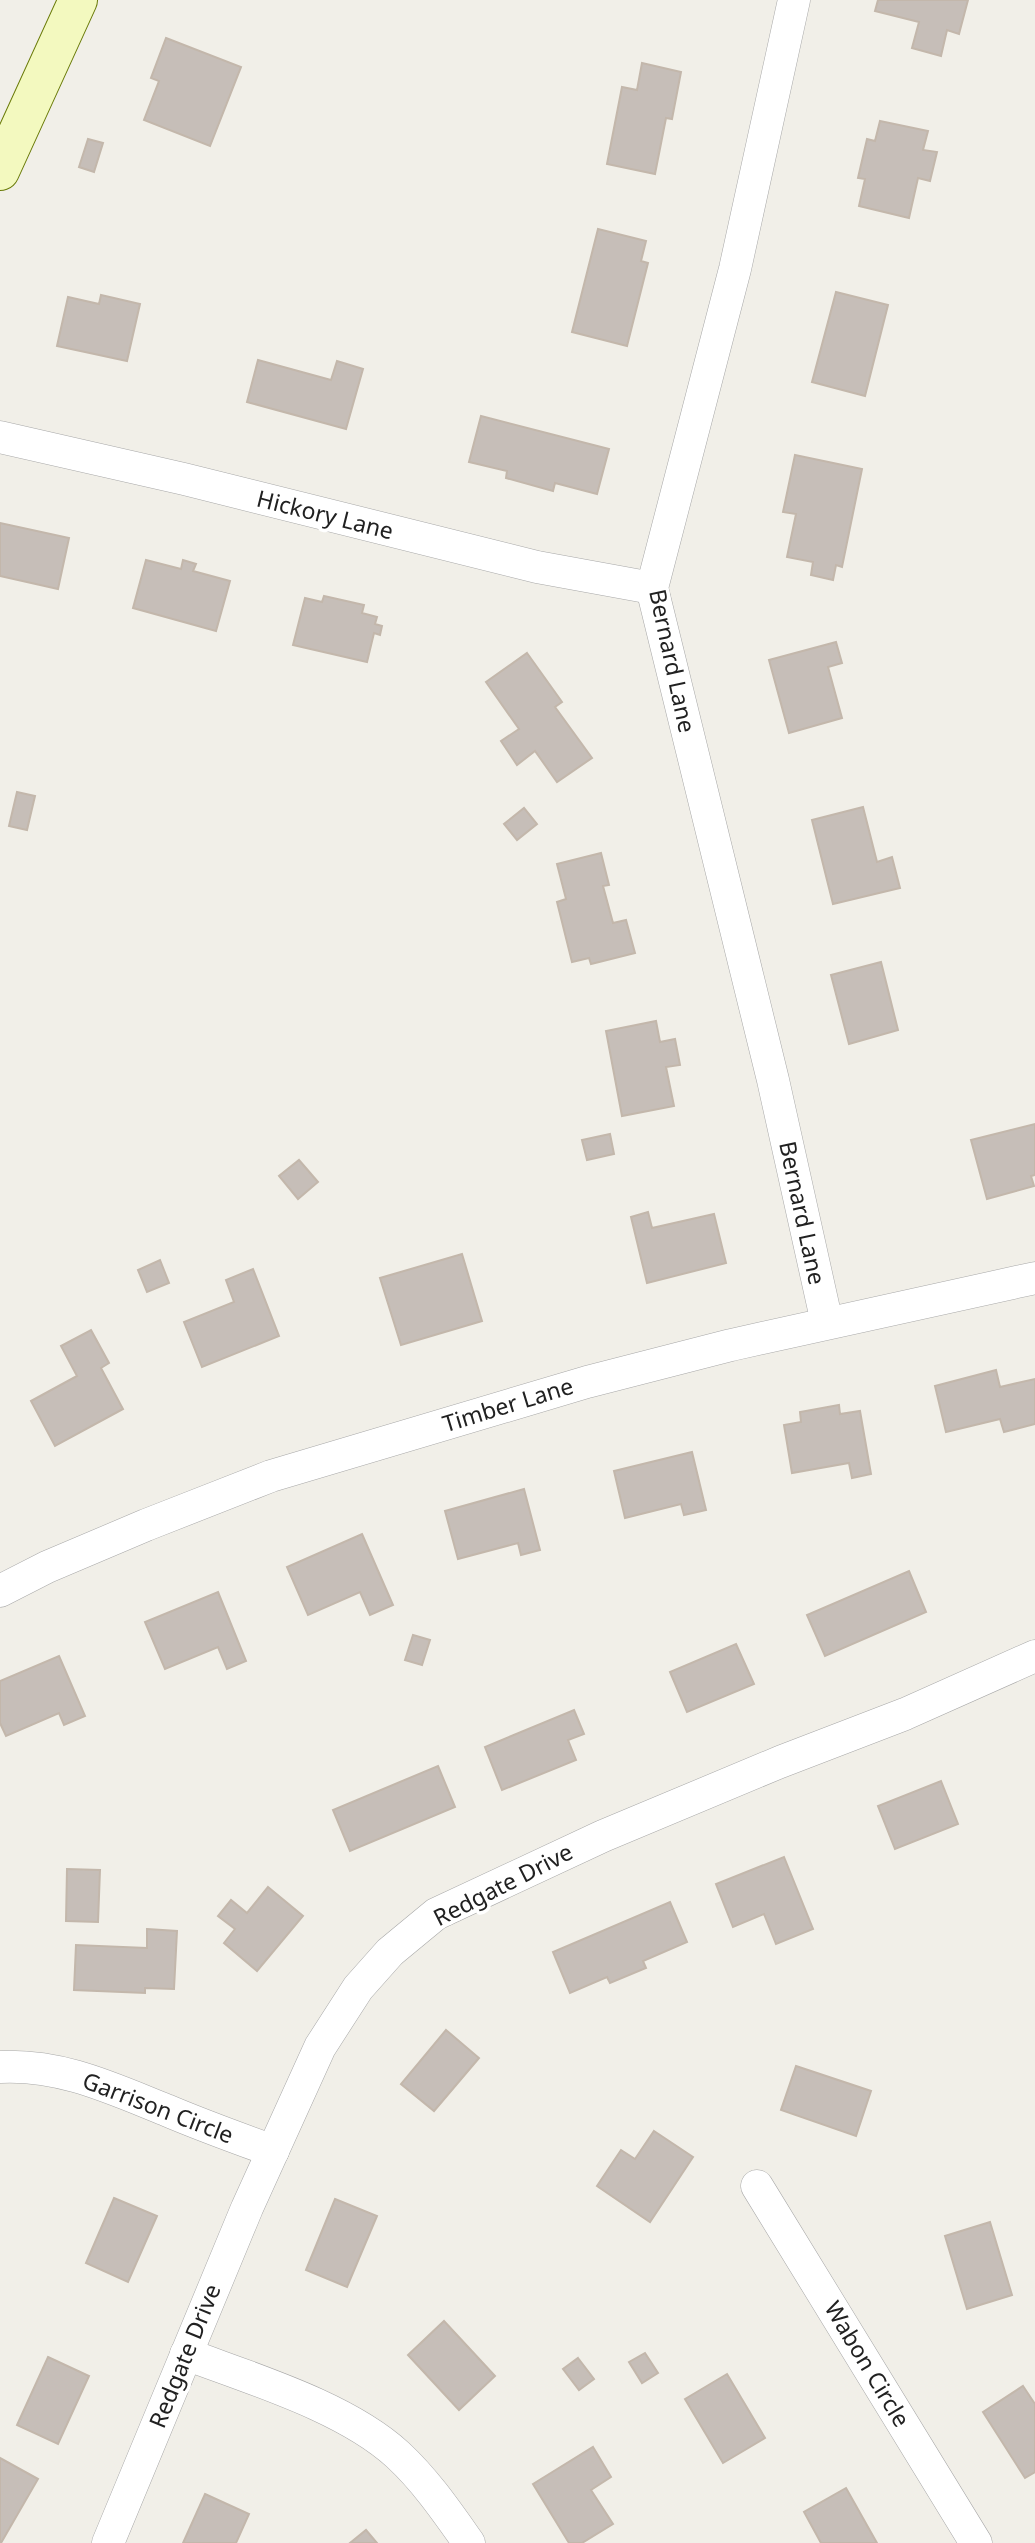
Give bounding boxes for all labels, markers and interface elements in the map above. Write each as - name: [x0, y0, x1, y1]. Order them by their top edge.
- street label: Hickory Lane: [254, 482, 397, 546]
- street label: Bernard Lane: [642, 586, 704, 735]
- street label: Bernard Lane: [772, 1138, 834, 1287]
- street label: Timber Lane: [438, 1369, 577, 1439]
- street label: Redgate Drive: [427, 1835, 578, 1933]
- street label: Garrison Circle: [78, 2064, 238, 2151]
- street label: Redgate Drive: [141, 2279, 227, 2432]
- street label: Wabon Circle: [818, 2295, 918, 2432]

